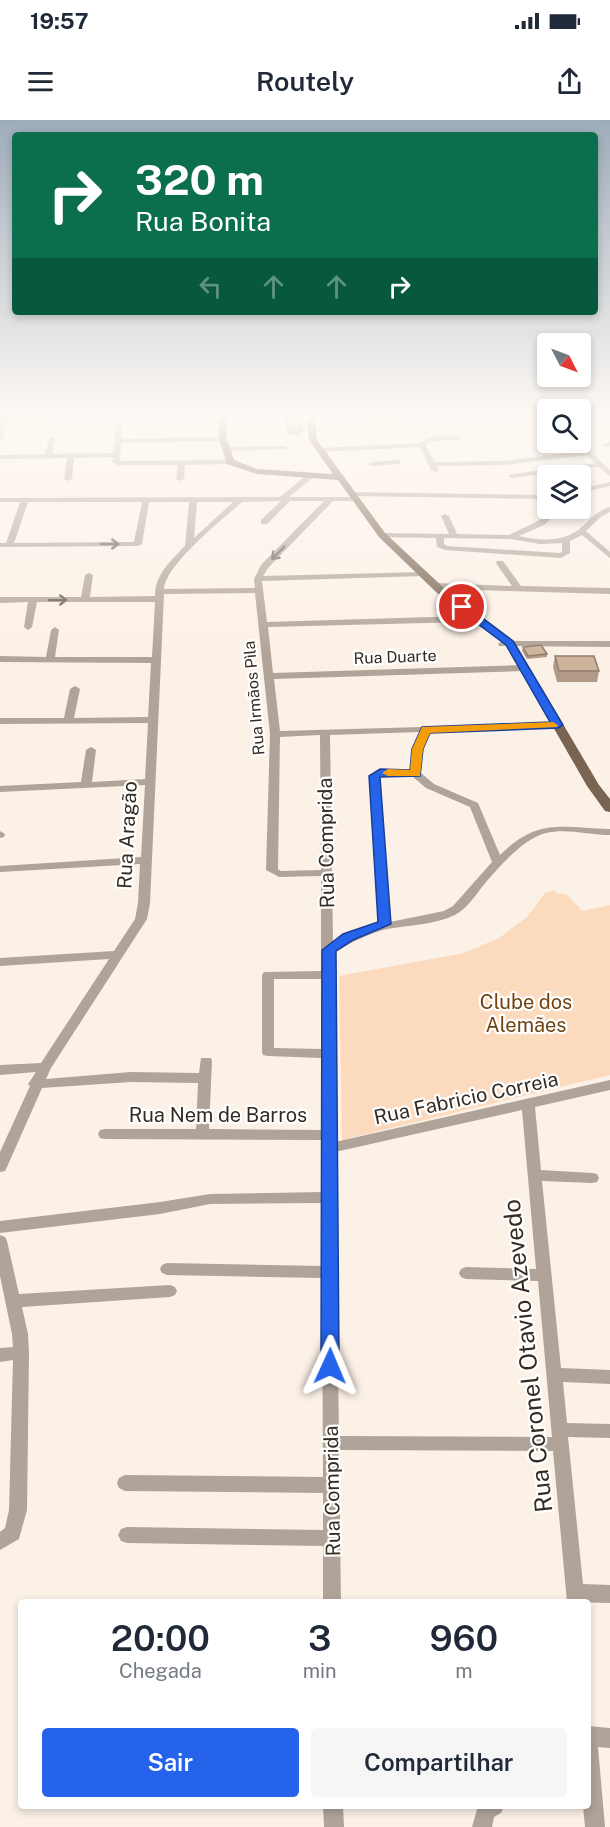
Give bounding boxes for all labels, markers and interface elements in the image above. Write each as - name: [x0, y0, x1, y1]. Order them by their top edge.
- text: 19:57: [30, 8, 88, 34]
- icon: menu: [24, 65, 57, 98]
- text: Routely: [256, 65, 354, 97]
- icon: share: [553, 65, 586, 98]
- text: 320 m: [135, 155, 264, 204]
- icon: right: [36, 156, 114, 234]
- text: Rua Bonita: [135, 205, 271, 237]
- icon: left: [194, 270, 227, 303]
- icon: ahead: [257, 270, 290, 303]
- icon: ahead: [320, 270, 353, 303]
- icon: right: [383, 270, 416, 303]
- north arrow: [537, 333, 591, 387]
- map controls: [537, 333, 591, 519]
- button: search: [537, 399, 591, 453]
- button: layers: [537, 465, 591, 519]
- one-way arrow: [99, 538, 119, 550]
- one-way arrow: [271, 545, 285, 560]
- pin: [436, 581, 487, 632]
- icon: arrive: [445, 590, 478, 623]
- one-way arrow: [48, 594, 68, 606]
- street label: Rua Irmãos Pìla: [240, 640, 268, 756]
- street label: Rua Duarte: [353, 646, 437, 668]
- street label: Rua Comprida: [313, 777, 339, 909]
- street label: Rua Aragão: [112, 780, 142, 890]
- park label: Clube dos Alemães: [480, 990, 572, 1037]
- street label: Rua Fabricio Correia: [372, 1067, 560, 1129]
- street label: Rua Nem de Barros: [129, 1103, 307, 1127]
- street label: Rua Coronel Otavio Azevedo: [497, 1198, 557, 1514]
- position arrow: [298, 1334, 362, 1398]
- street label: Rua Comprida: [319, 1425, 345, 1557]
- text: 20:00: [111, 1617, 210, 1659]
- text: 3: [308, 1617, 331, 1659]
- text: 960: [429, 1617, 498, 1659]
- text: Chegada: [119, 1659, 202, 1683]
- text: min: [303, 1659, 337, 1683]
- text: m: [455, 1659, 472, 1683]
- button: Sair: [42, 1728, 299, 1797]
- button: Compartilhar: [311, 1728, 567, 1797]

